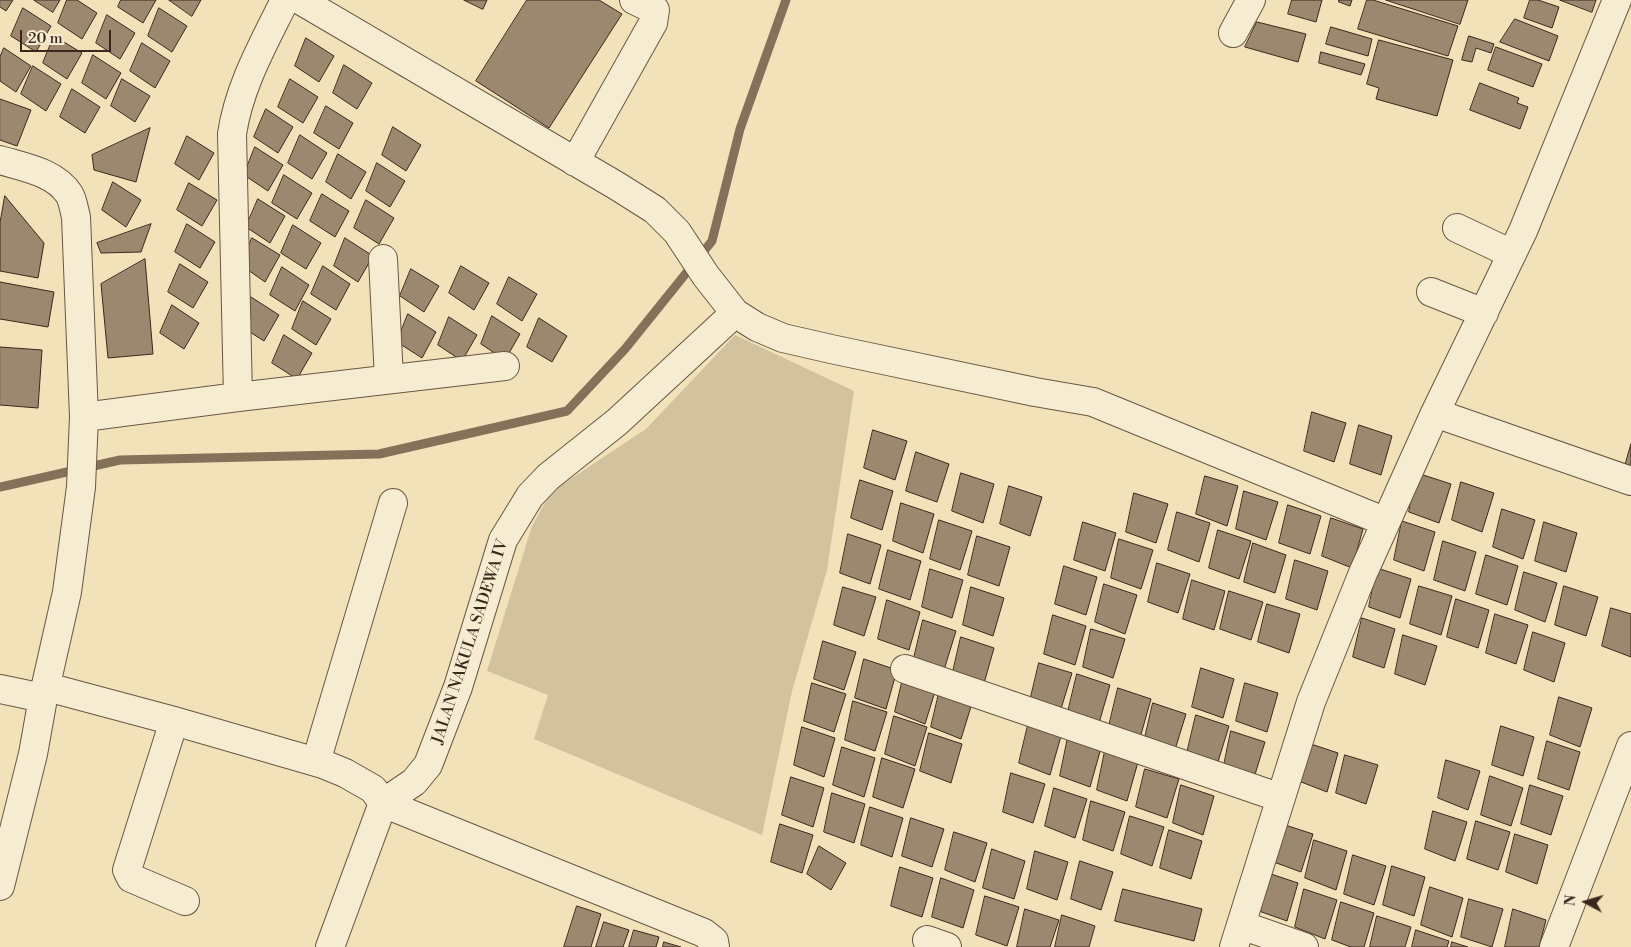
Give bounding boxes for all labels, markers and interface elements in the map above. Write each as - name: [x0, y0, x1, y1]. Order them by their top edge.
- scale bar: [22, 20, 114, 52]
- text: 20 m: [28, 29, 63, 48]
- street label: JALAN NAKULA SADEWA IV: [429, 537, 513, 747]
- north arrow: [1561, 877, 1611, 927]
- text: N: [1562, 894, 1581, 907]

